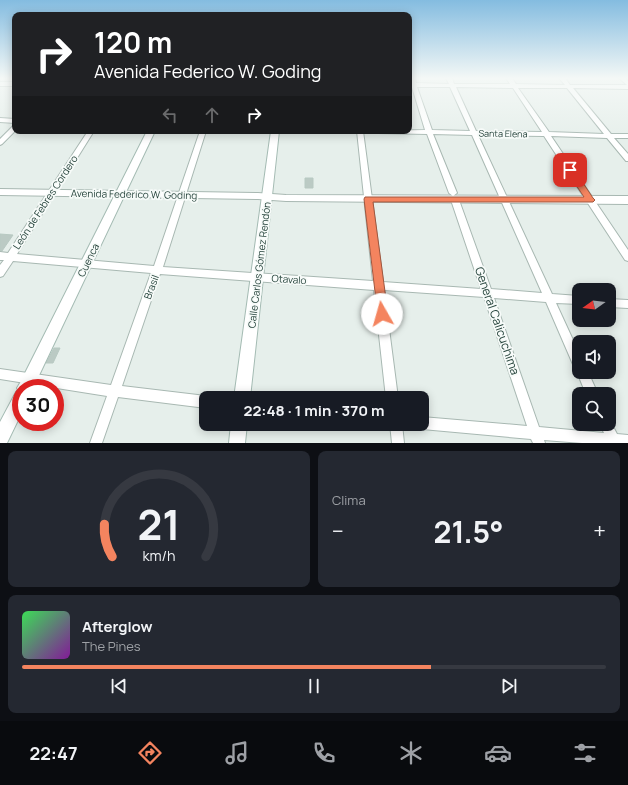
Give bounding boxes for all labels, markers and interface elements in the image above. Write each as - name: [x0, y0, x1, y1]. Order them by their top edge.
- text: 120 m: [94, 23, 172, 61]
- icon: right: [28, 28, 80, 80]
- text: Avenida Federico W. Goding: [94, 59, 322, 83]
- icon: left: [159, 104, 181, 126]
- icon: ahead: [201, 104, 223, 126]
- icon: right: [243, 104, 265, 126]
- street label: Santa Elena: [478, 127, 528, 140]
- street label: León de Febres Cordero: [9, 152, 81, 252]
- pin: [553, 153, 587, 187]
- icon: arrive: [559, 159, 581, 181]
- street label: Avenida Federico W. Goding: [71, 186, 197, 202]
- street label: Calle Carlos Gómez Rendón: [244, 201, 274, 329]
- street label: Cuenca: [74, 241, 102, 279]
- street label: General Calicuchima: [471, 264, 524, 377]
- street label: Otavalo: [271, 271, 307, 287]
- street label: Brasil: [140, 273, 162, 301]
- north arrow: [572, 283, 616, 327]
- map controls: [572, 283, 616, 431]
- position arrow: [361, 293, 403, 335]
- button: sound: [572, 335, 616, 379]
- speed limit sign: 30: [12, 379, 64, 431]
- button: search: [572, 387, 616, 431]
- text: 22:48 · 1 min · 370 m: [243, 400, 385, 421]
- text: Clima: [332, 491, 366, 509]
- text: 21: [138, 496, 181, 552]
- text: 21.5°: [434, 511, 504, 552]
- text: −: [332, 516, 344, 546]
- text: +: [593, 516, 606, 546]
- text: km/h: [142, 546, 176, 565]
- text: Afterglow: [82, 616, 153, 637]
- text: The Pines: [82, 637, 141, 655]
- icon: previous: [108, 675, 130, 697]
- icon: pause: [303, 675, 325, 697]
- icon: next: [498, 675, 520, 697]
- icon: directions: [136, 739, 164, 767]
- icon: music: [223, 739, 251, 767]
- icon: phone: [310, 739, 338, 767]
- icon: climate: [397, 739, 425, 767]
- icon: car: [484, 739, 512, 767]
- icon: filters: [571, 739, 599, 767]
- text: 22:47: [29, 741, 78, 765]

